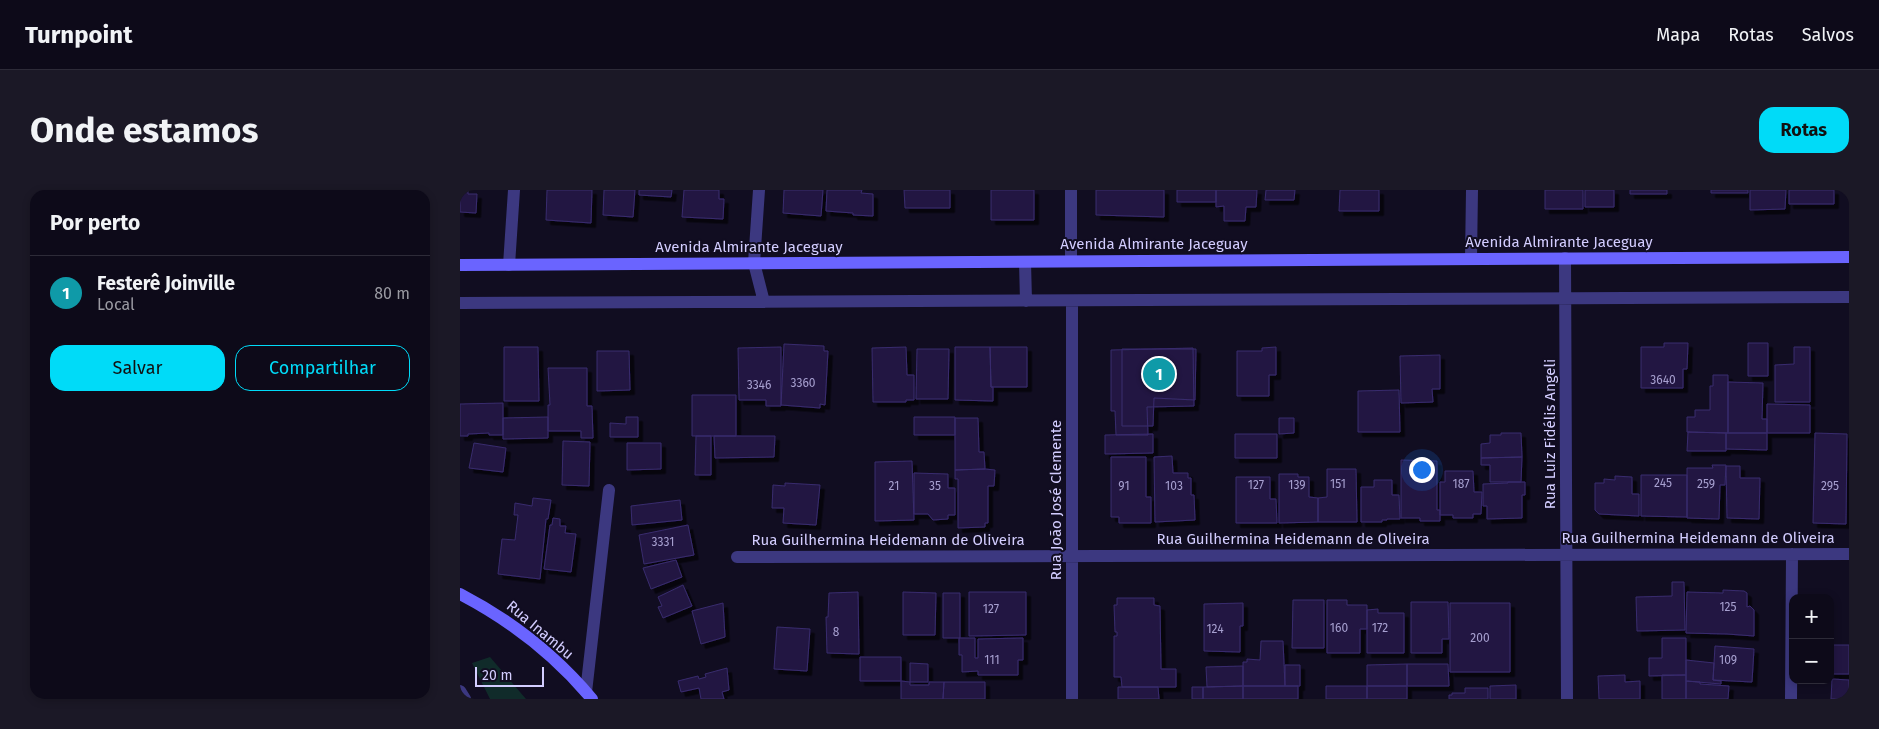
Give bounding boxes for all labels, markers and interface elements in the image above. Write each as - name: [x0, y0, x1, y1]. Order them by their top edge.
- text: Turnpoint: [25, 21, 132, 49]
- text: Mapa: [1656, 24, 1700, 46]
- text: Rotas: [1728, 24, 1774, 46]
- text: Salvos: [1802, 24, 1854, 46]
- button: Rotas: [1759, 107, 1849, 153]
- text: Onde estamos: [30, 109, 258, 151]
- text: Por perto: [50, 210, 140, 236]
- street label: Avenida Almirante Jaceguay: [1465, 233, 1653, 251]
- street label: Avenida Almirante Jaceguay: [1060, 235, 1248, 253]
- street label: Avenida Almirante Jaceguay: [655, 238, 843, 256]
- text: Festerê Joinville: [97, 272, 235, 295]
- text: 1: [62, 284, 70, 303]
- text: 80 m: [374, 284, 410, 303]
- text: Local: [97, 295, 135, 314]
- button: Salvar: [50, 345, 225, 391]
- button: Compartilhar: [235, 345, 410, 391]
- pin: 1: [1143, 355, 1175, 393]
- street label: Rua Luiz Fidélis Angeli: [1541, 359, 1559, 509]
- house number: 3640: [1650, 373, 1676, 387]
- house number: 3360: [790, 376, 816, 390]
- house number: 3346: [747, 378, 771, 392]
- street label: Rua João José Clemente: [1047, 420, 1065, 580]
- your location: [1409, 457, 1435, 483]
- house number: 245: [1654, 476, 1672, 490]
- house number: 151: [1330, 477, 1346, 491]
- house number: 187: [1453, 477, 1469, 491]
- house number: 259: [1697, 477, 1715, 491]
- house number: 127: [1248, 478, 1264, 492]
- house number: 139: [1288, 478, 1306, 492]
- house number: 21: [889, 479, 899, 493]
- house number: 35: [929, 479, 941, 493]
- house number: 91: [1118, 479, 1130, 493]
- house number: 103: [1165, 479, 1183, 493]
- house number: 295: [1821, 479, 1839, 493]
- street label: Rua Guilhermina Heidemann de Oliveira: [1561, 529, 1835, 547]
- street label: Rua Guilhermina Heidemann de Oliveira: [1156, 530, 1430, 548]
- street label: Rua Guilhermina Heidemann de Oliveira: [751, 531, 1025, 549]
- house number: 3331: [652, 535, 674, 549]
- map controls: [1789, 594, 1834, 684]
- button: +: [1789, 594, 1834, 639]
- street label: Rua Inambu: [503, 597, 577, 663]
- house number: 125: [1719, 600, 1737, 614]
- house number: 127: [983, 602, 999, 616]
- house number: 160: [1330, 621, 1348, 635]
- house number: 172: [1372, 621, 1388, 635]
- house number: 124: [1206, 622, 1224, 636]
- house number: 8: [833, 625, 840, 639]
- house number: 200: [1470, 631, 1490, 645]
- button: −: [1789, 639, 1834, 684]
- house number: 111: [984, 653, 1000, 667]
- house number: 109: [1719, 653, 1737, 667]
- scale bar: [475, 664, 544, 687]
- text: 20 m: [482, 667, 512, 684]

